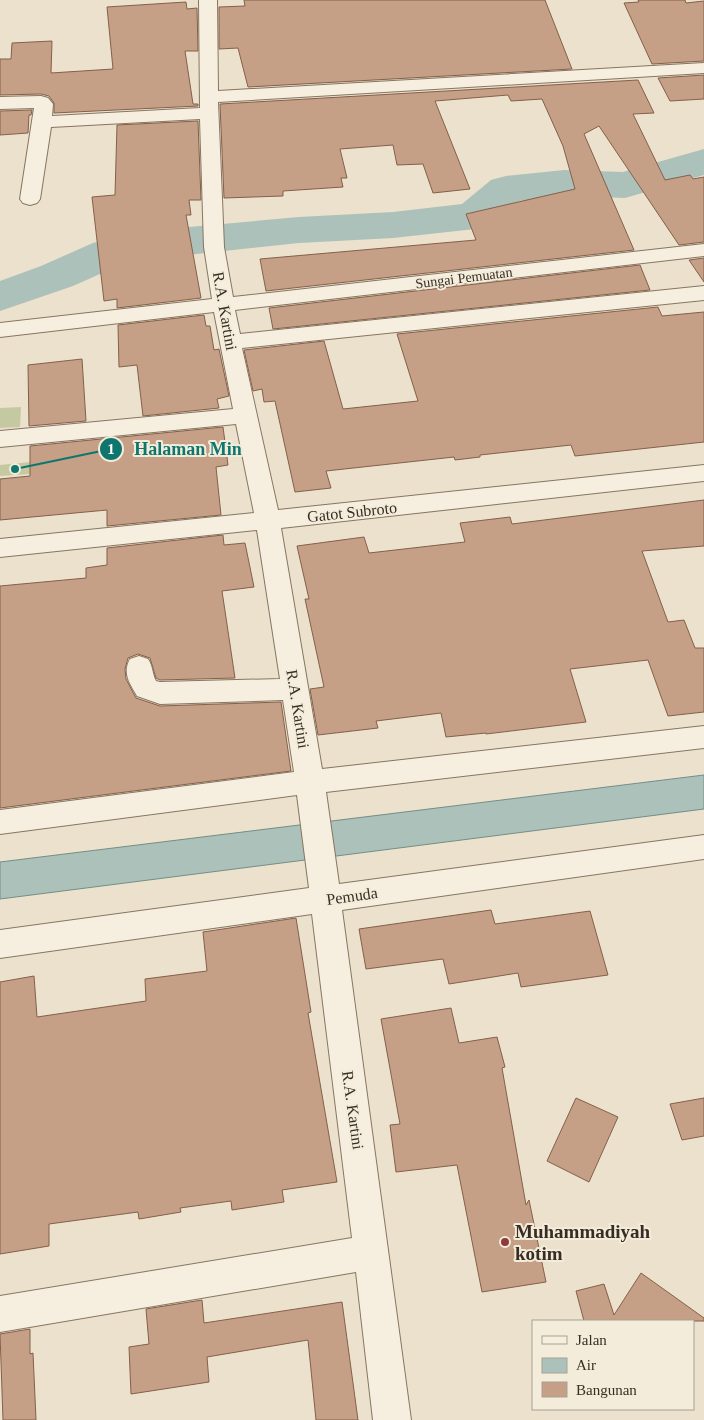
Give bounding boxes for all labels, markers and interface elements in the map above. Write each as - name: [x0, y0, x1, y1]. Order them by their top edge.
- street label: Sungai Pemuatan: [415, 265, 513, 291]
- street label: R.A. Kartini: [210, 270, 240, 352]
- callout: Halaman Min: [99, 433, 251, 466]
- text: Halaman Min: [134, 439, 242, 459]
- text: 1: [107, 441, 115, 457]
- street label: Gatot Subroto: [306, 499, 398, 525]
- street label: R.A. Kartini: [283, 668, 313, 750]
- street label: Pemuda: [325, 884, 379, 908]
- street label: R.A. Kartini: [339, 1069, 367, 1151]
- place label: Muhammadiyah kotim: [515, 1221, 651, 1264]
- marker: Muhammadiyah kotim: [499, 1236, 511, 1248]
- legend: [532, 1320, 694, 1410]
- text: Jalan: [576, 1332, 607, 1348]
- text: Air: [576, 1357, 596, 1373]
- text: Bangunan: [576, 1382, 637, 1398]

